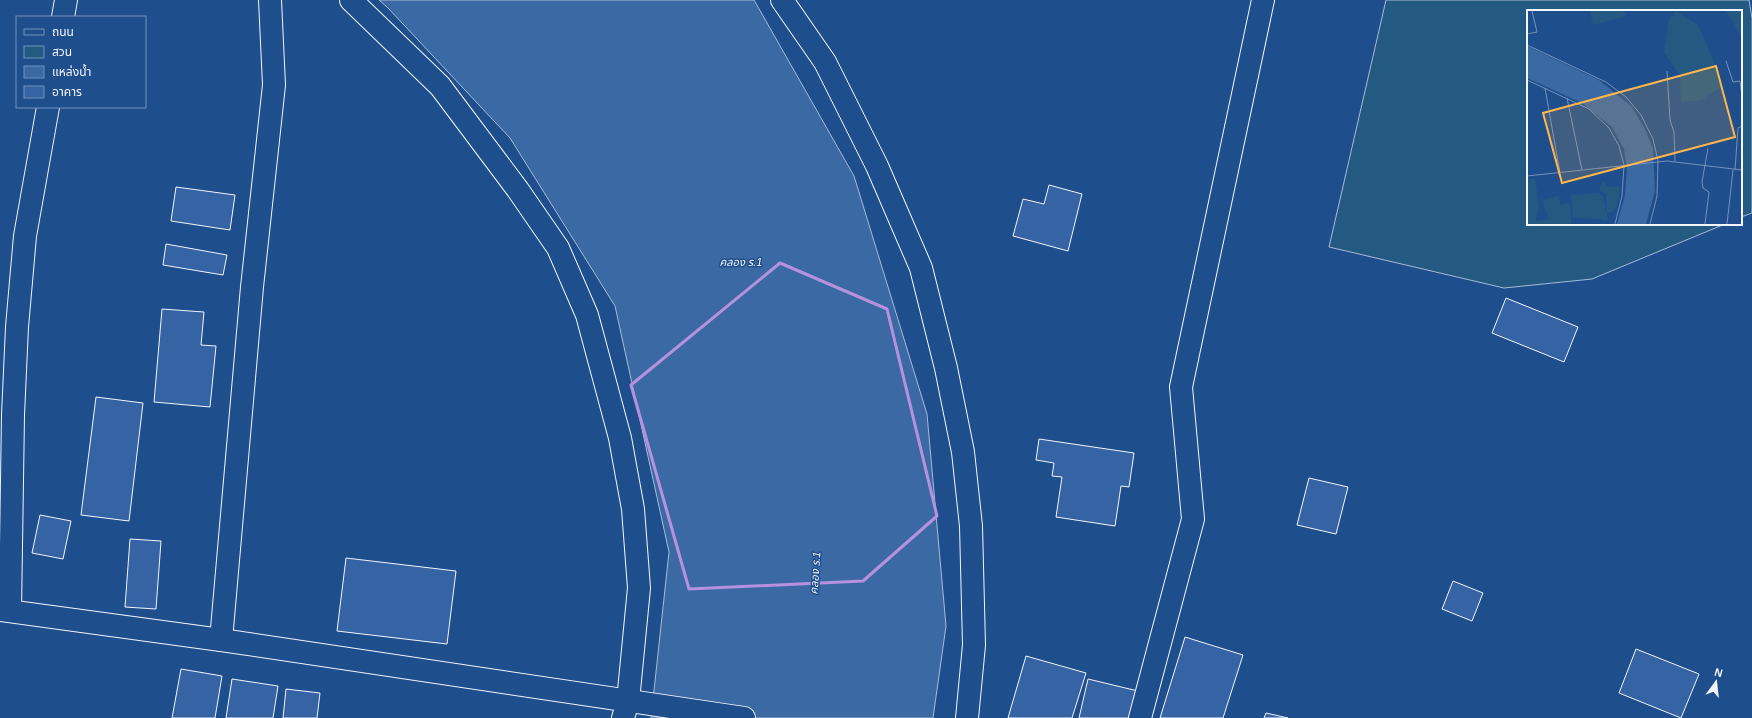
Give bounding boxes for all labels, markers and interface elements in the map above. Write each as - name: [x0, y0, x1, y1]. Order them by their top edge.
- inset map: [1527, 10, 1742, 225]
- legend: [16, 16, 146, 108]
- text: ถนน: [52, 25, 74, 39]
- text: สวน: [52, 45, 72, 59]
- text: แหล่งน้ำ: [52, 63, 91, 79]
- text: อาคาร: [52, 85, 82, 99]
- water label: คลอง ร.1: [720, 256, 762, 268]
- water label: คลอง ร.1: [808, 551, 822, 595]
- north arrow: [1696, 662, 1736, 702]
- text: N: [1713, 666, 1724, 679]

